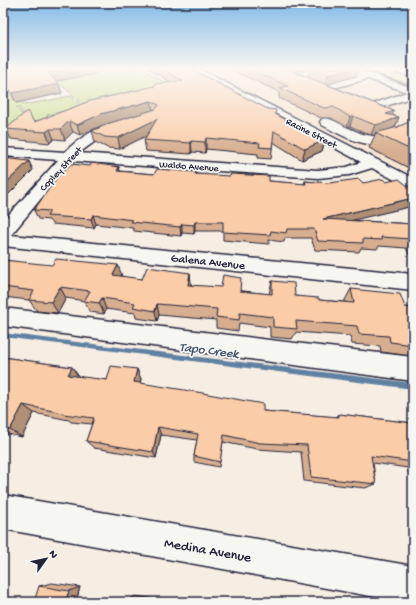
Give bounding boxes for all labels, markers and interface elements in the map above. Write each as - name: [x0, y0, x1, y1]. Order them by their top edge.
- street label: Racine Street: [284, 116, 339, 152]
- street label: Copley Street: [38, 144, 86, 194]
- street label: Waldo Avenue: [159, 159, 220, 175]
- street label: Galena Avenue: [170, 252, 246, 274]
- water label: Tapo Creek: [178, 340, 240, 363]
- street label: Medina Avenue: [163, 535, 253, 568]
- north arrow: [26, 539, 66, 579]
- text: N: [46, 548, 60, 561]

